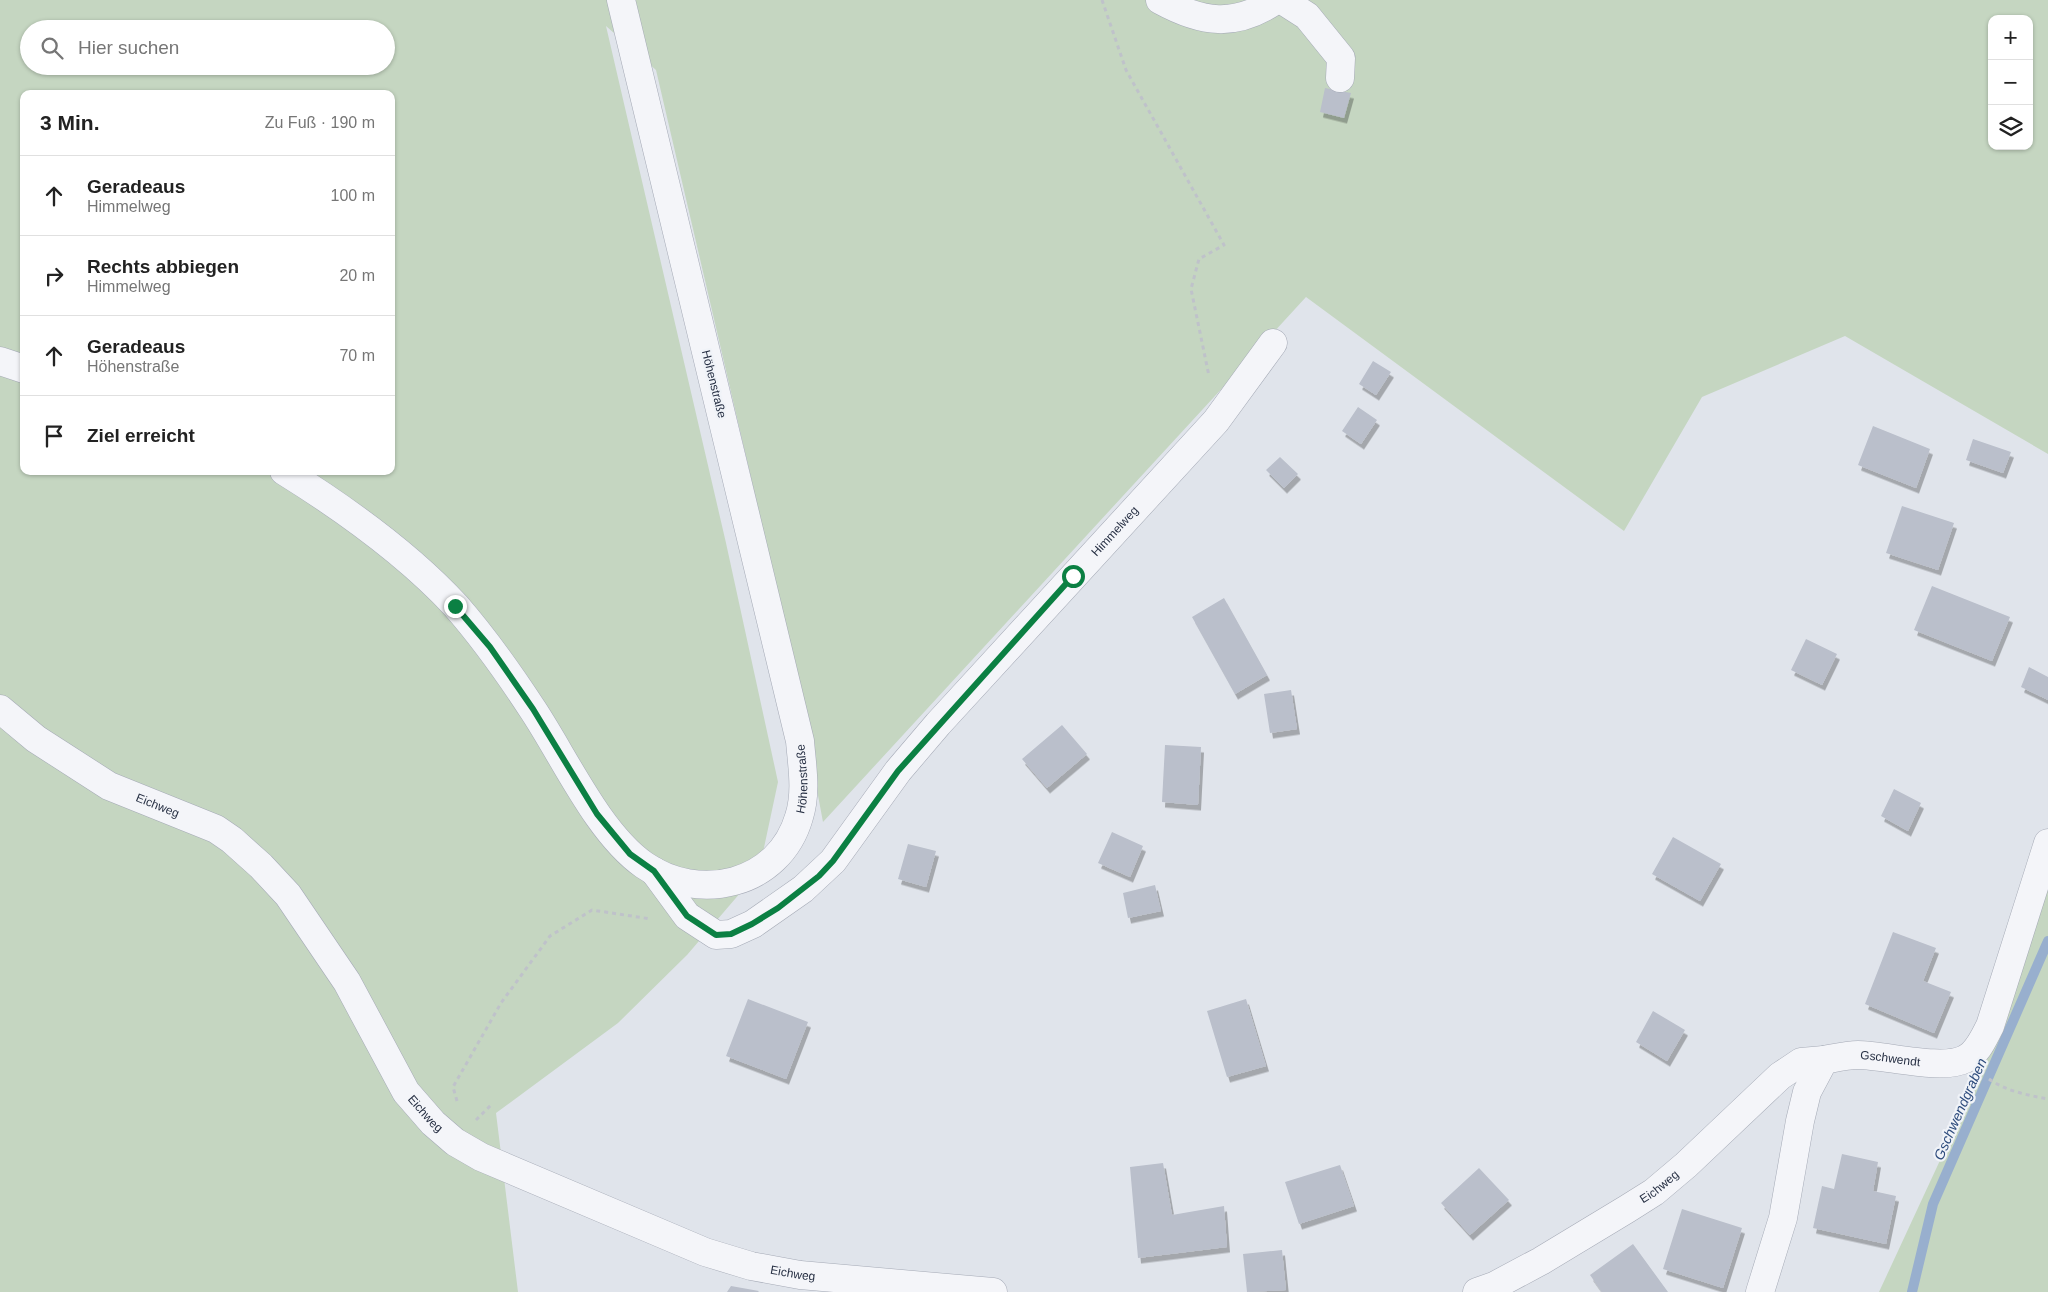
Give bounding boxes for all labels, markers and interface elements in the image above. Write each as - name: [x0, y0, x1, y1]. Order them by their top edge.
- map controls: [1988, 15, 2033, 150]
- button: +: [1988, 15, 2033, 60]
- search box: [20, 20, 395, 75]
- icon: search: [38, 34, 66, 62]
- text: Hier suchen: [78, 37, 179, 58]
- button: −: [1988, 60, 2033, 105]
- button: layers: [1988, 105, 2033, 150]
- text: 3 Min.: [40, 111, 100, 134]
- text: Zu Fuß · 190 m: [265, 114, 375, 131]
- text: Geradeaus: [87, 176, 185, 197]
- icon: ahead: [40, 182, 68, 210]
- text: 100 m: [331, 187, 375, 204]
- text: Himmelweg: [87, 198, 171, 215]
- text: Rechts abbiegen: [87, 256, 239, 277]
- icon: right: [40, 262, 68, 290]
- text: 20 m: [339, 267, 375, 284]
- text: Himmelweg: [87, 278, 171, 295]
- text: Geradeaus: [87, 336, 185, 357]
- icon: ahead: [40, 342, 68, 370]
- text: 70 m: [339, 347, 375, 364]
- street label: Höhenstraße: [699, 349, 729, 420]
- text: Höhenstraße: [87, 358, 180, 375]
- icon: arrive: [40, 422, 68, 450]
- text: Ziel erreicht: [87, 425, 195, 446]
- street label: Himmelweg: [1088, 503, 1141, 559]
- route start: [1062, 565, 1085, 588]
- route end: [444, 595, 467, 618]
- street label: Höhenstraße: [793, 743, 810, 815]
- street label: Eichweg: [134, 791, 181, 820]
- street label: Gschwendt: [1860, 1048, 1922, 1069]
- water label: Gschwendgraben: [1930, 1055, 1990, 1162]
- street label: Eichweg: [405, 1092, 446, 1135]
- street label: Eichweg: [1637, 1167, 1681, 1206]
- street label: Eichweg: [769, 1263, 816, 1283]

